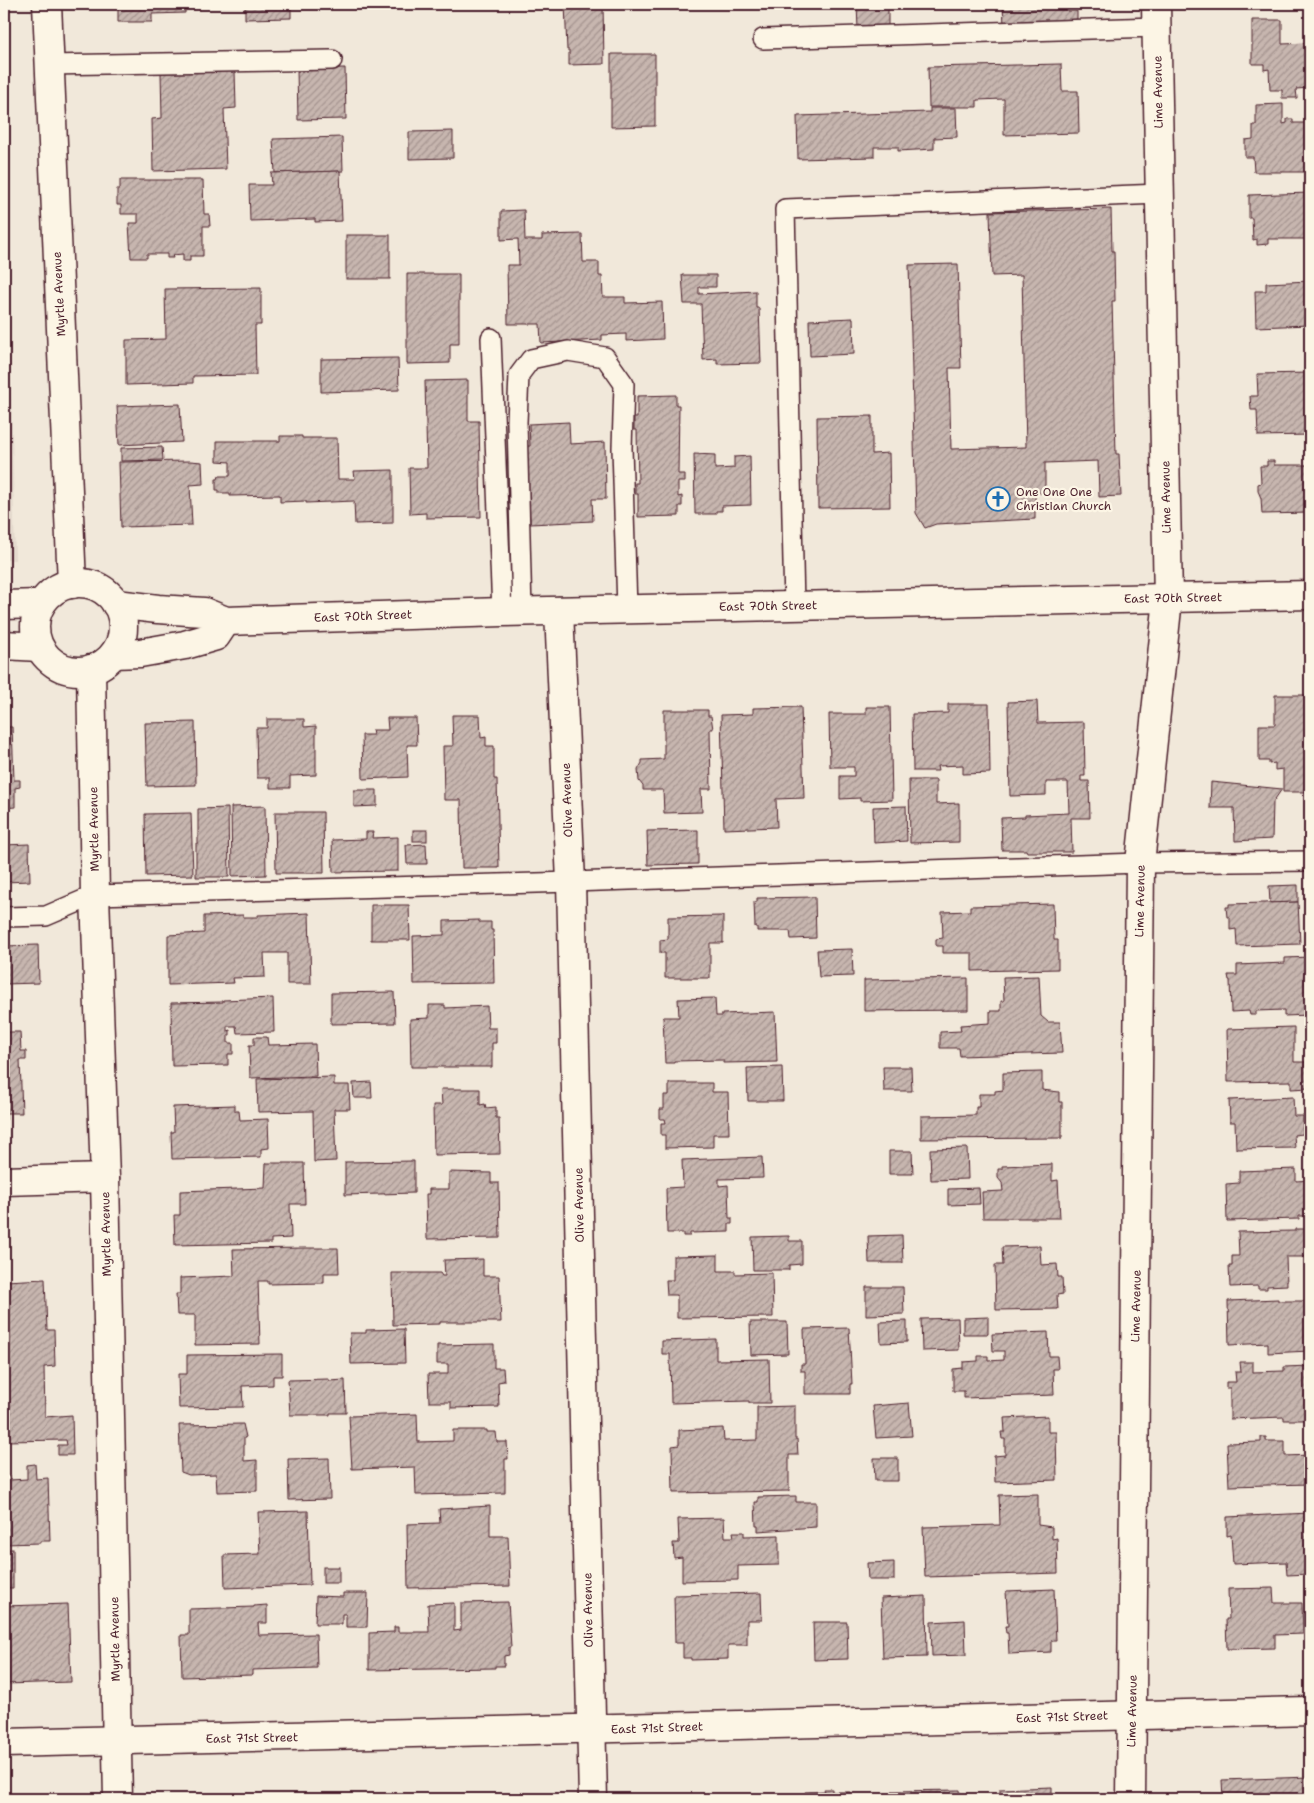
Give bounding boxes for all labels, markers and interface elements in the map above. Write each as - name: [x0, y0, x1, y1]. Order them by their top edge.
- street label: Lime Avenue: [1149, 55, 1167, 129]
- street label: Myrtle Avenue: [49, 251, 69, 337]
- street label: Lime Avenue: [1157, 460, 1175, 534]
- place label: One One One Christian Church: [1016, 484, 1111, 514]
- church icon: One One One Christian Church: [985, 486, 1011, 512]
- street label: East 70th Street: [1124, 589, 1222, 607]
- street label: East 70th Street: [719, 597, 817, 615]
- street label: East 70th Street: [314, 606, 412, 626]
- street label: Olive Avenue: [558, 762, 576, 838]
- street label: Myrtle Avenue: [85, 786, 103, 872]
- street label: Lime Avenue: [1131, 864, 1149, 938]
- street label: Olive Avenue: [570, 1167, 588, 1243]
- street label: Myrtle Avenue: [97, 1191, 115, 1277]
- street label: Lime Avenue: [1127, 1269, 1145, 1343]
- street label: Olive Avenue: [579, 1572, 597, 1648]
- street label: Myrtle Avenue: [106, 1596, 124, 1682]
- street label: Lime Avenue: [1123, 1674, 1141, 1748]
- street label: East 71st Street: [1016, 1707, 1108, 1727]
- street label: East 71st Street: [611, 1718, 703, 1738]
- street label: East 71st Street: [206, 1729, 298, 1747]

